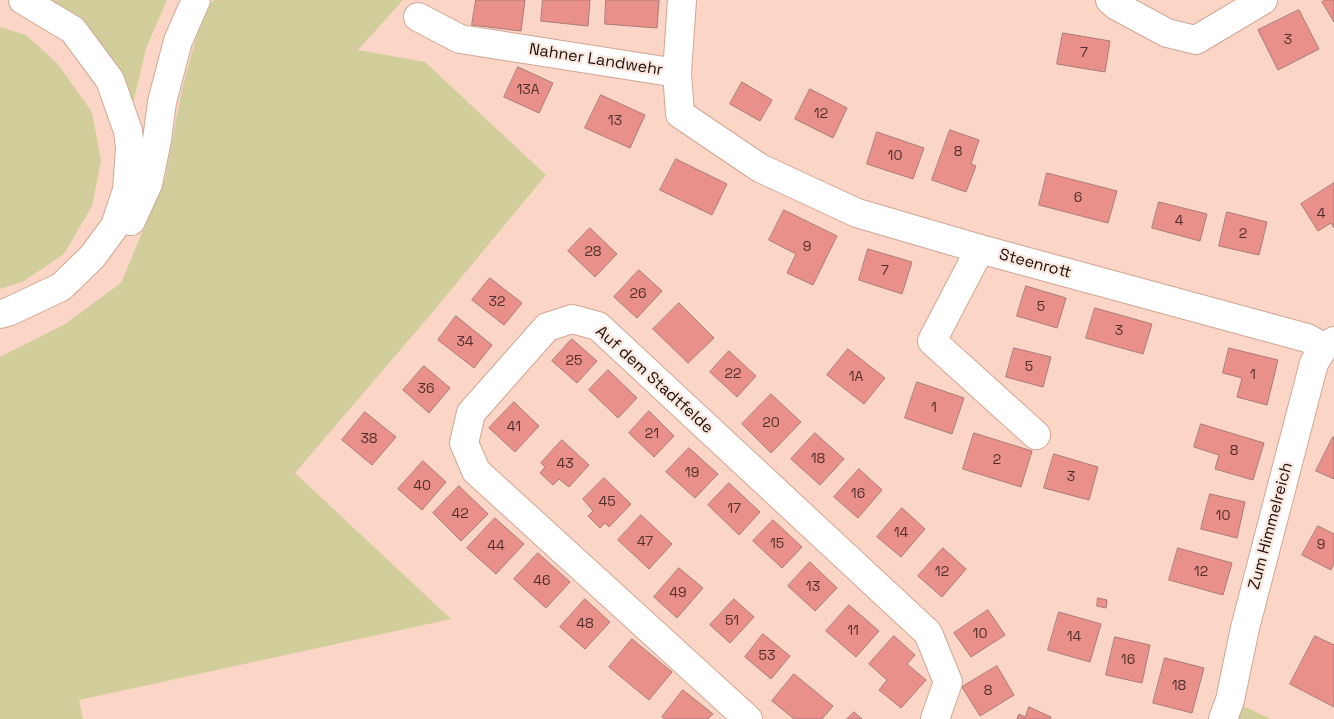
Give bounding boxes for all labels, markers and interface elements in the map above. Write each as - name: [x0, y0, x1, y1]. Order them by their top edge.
- house number: 3: [1284, 32, 1292, 48]
- street label: Nahner Landwehr: [528, 40, 664, 80]
- house number: 7: [1080, 45, 1088, 61]
- house number: 13A: [516, 82, 540, 98]
- house number: 12: [814, 106, 828, 122]
- house number: 13: [608, 113, 622, 129]
- house number: 8: [954, 144, 962, 160]
- house number: 10: [888, 148, 902, 164]
- house number: 6: [1074, 190, 1082, 206]
- house number: 4: [1317, 206, 1325, 222]
- house number: 4: [1175, 213, 1183, 229]
- house number: 2: [1239, 226, 1247, 242]
- house number: 9: [803, 239, 811, 255]
- house number: 28: [584, 244, 602, 260]
- street label: Steenrott: [997, 245, 1073, 283]
- house number: 7: [881, 263, 889, 279]
- house number: 26: [629, 286, 647, 302]
- house number: 32: [489, 294, 505, 310]
- house number: 5: [1037, 299, 1045, 315]
- street label: Auf dem Stadtfelde: [591, 322, 717, 438]
- house number: 3: [1115, 323, 1123, 339]
- house number: 34: [456, 334, 474, 350]
- house number: 25: [566, 353, 582, 369]
- house number: 5: [1025, 359, 1033, 375]
- house number: 22: [725, 366, 741, 382]
- house number: 1: [1250, 367, 1256, 383]
- house number: 1A: [849, 369, 863, 385]
- house number: 36: [417, 381, 435, 397]
- house number: 1: [931, 400, 937, 416]
- house number: 20: [762, 415, 780, 431]
- house number: 41: [507, 419, 521, 435]
- house number: 21: [645, 426, 659, 442]
- house number: 38: [360, 431, 378, 447]
- house number: 8: [1230, 443, 1238, 459]
- house number: 18: [811, 451, 825, 467]
- house number: 2: [993, 452, 1001, 468]
- house number: 43: [556, 456, 574, 472]
- street label: Zum Himmelreich: [1245, 460, 1297, 592]
- house number: 19: [685, 465, 699, 481]
- house number: 3: [1067, 469, 1075, 485]
- house number: 40: [413, 478, 431, 494]
- house number: 16: [851, 486, 865, 502]
- house number: 45: [598, 494, 616, 510]
- house number: 17: [727, 501, 741, 517]
- house number: 42: [451, 506, 469, 522]
- house number: 10: [1216, 508, 1230, 524]
- house number: 14: [894, 525, 908, 541]
- house number: 47: [637, 534, 653, 550]
- house number: 15: [770, 536, 784, 552]
- house number: 9: [1317, 537, 1325, 553]
- house number: 44: [487, 538, 505, 554]
- house number: 12: [935, 564, 949, 580]
- house number: 12: [1194, 564, 1208, 580]
- house number: 46: [533, 573, 551, 589]
- house number: 13: [806, 579, 820, 595]
- house number: 49: [669, 585, 687, 601]
- house number: 51: [725, 613, 739, 629]
- house number: 48: [576, 616, 594, 632]
- house number: 11: [847, 623, 859, 639]
- house number: 10: [973, 626, 987, 642]
- house number: 14: [1067, 629, 1081, 645]
- house number: 53: [759, 648, 775, 664]
- house number: 16: [1121, 652, 1135, 668]
- house number: 18: [1172, 678, 1186, 694]
- house number: 8: [984, 683, 992, 699]

